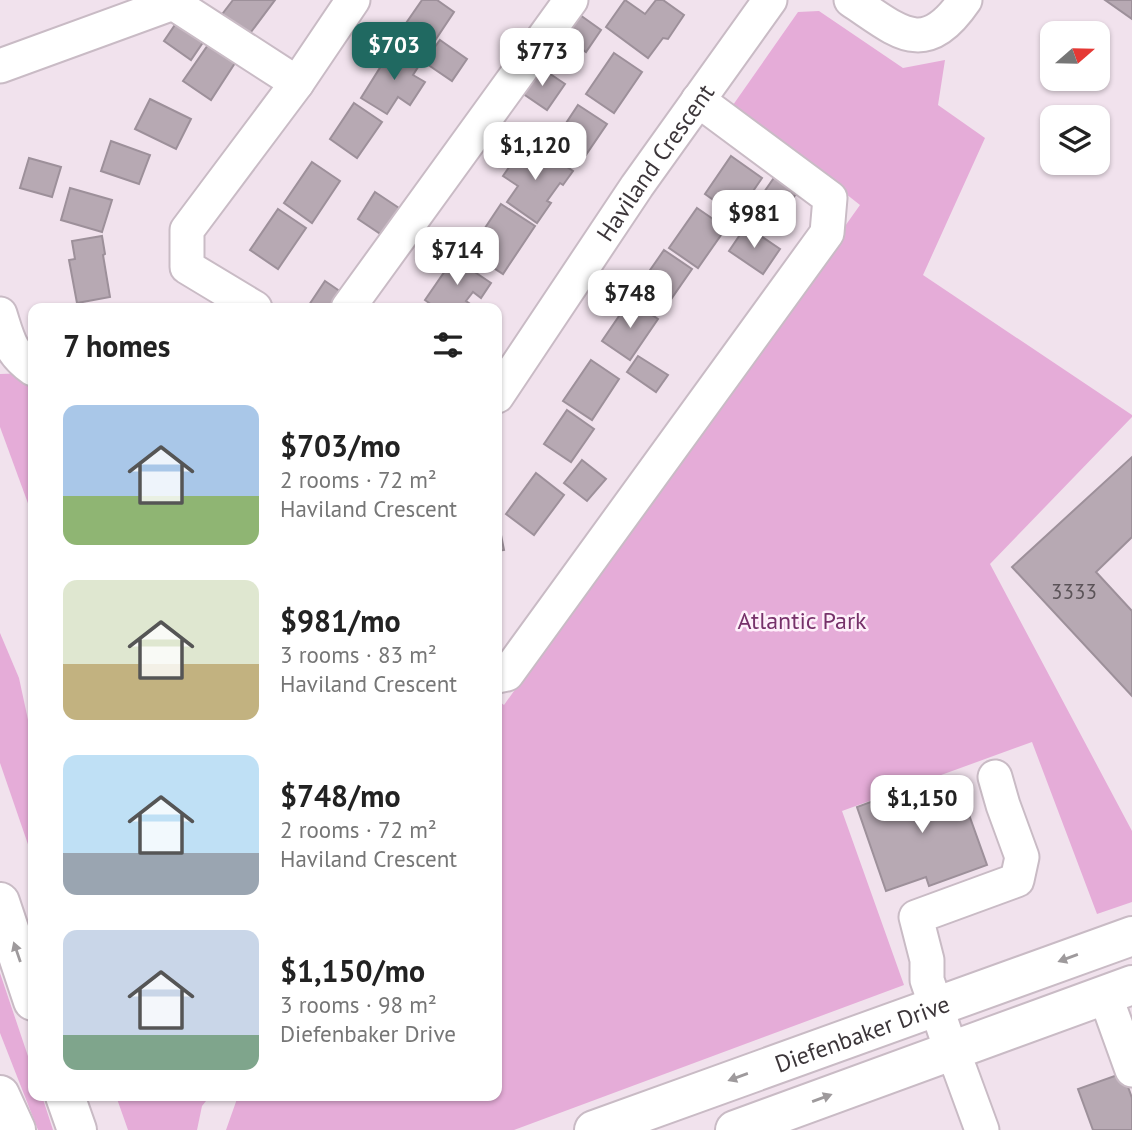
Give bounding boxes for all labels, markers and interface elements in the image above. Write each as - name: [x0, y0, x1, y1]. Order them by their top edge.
- north arrow: [1040, 21, 1110, 91]
- map controls: [1040, 21, 1110, 175]
- pin: $703: [353, 22, 435, 82]
- pin: $773: [501, 28, 583, 88]
- text: $703: [368, 30, 420, 59]
- text: $773: [516, 36, 568, 65]
- street label: Haviland Crescent: [589, 78, 721, 247]
- button: layers: [1040, 105, 1110, 175]
- pin: $1,120: [478, 122, 592, 182]
- text: $1,120: [499, 130, 571, 159]
- pin: $981: [713, 190, 795, 250]
- text: $981: [728, 198, 780, 227]
- pin: $714: [416, 228, 498, 287]
- text: $714: [431, 235, 483, 264]
- pin: $748: [589, 270, 671, 330]
- text: $748: [604, 278, 656, 307]
- text: 7 homes: [63, 326, 171, 365]
- icon: filters: [429, 326, 467, 364]
- text: $703/mo: [280, 426, 401, 465]
- icon: home: [119, 433, 203, 517]
- text: 2 rooms · 72 m²: [280, 465, 437, 494]
- text: Haviland Crescent: [280, 494, 457, 523]
- house number: 3333: [1051, 578, 1097, 605]
- text: $981/mo: [280, 601, 401, 640]
- park label: Atlantic Park: [737, 605, 867, 636]
- icon: home: [119, 608, 203, 692]
- text: 3 rooms · 83 m²: [280, 640, 437, 669]
- text: Haviland Crescent: [280, 669, 457, 698]
- text: $748/mo: [280, 776, 401, 815]
- pin: $1,150: [865, 776, 979, 835]
- icon: home: [119, 783, 203, 867]
- text: $1,150: [886, 783, 958, 812]
- text: 2 rooms · 72 m²: [280, 815, 437, 844]
- text: Haviland Crescent: [280, 844, 457, 873]
- one-way arrow: [11, 941, 22, 962]
- text: $1,150/mo: [280, 951, 425, 990]
- one-way arrow: [1057, 953, 1078, 964]
- icon: home: [119, 958, 203, 1042]
- street label: Diefenbaker Drive: [770, 988, 954, 1079]
- text: 3 rooms · 98 m²: [280, 990, 437, 1019]
- text: Diefenbaker Drive: [280, 1019, 456, 1048]
- one-way arrow: [728, 1072, 749, 1083]
- one-way arrow: [811, 1093, 832, 1104]

